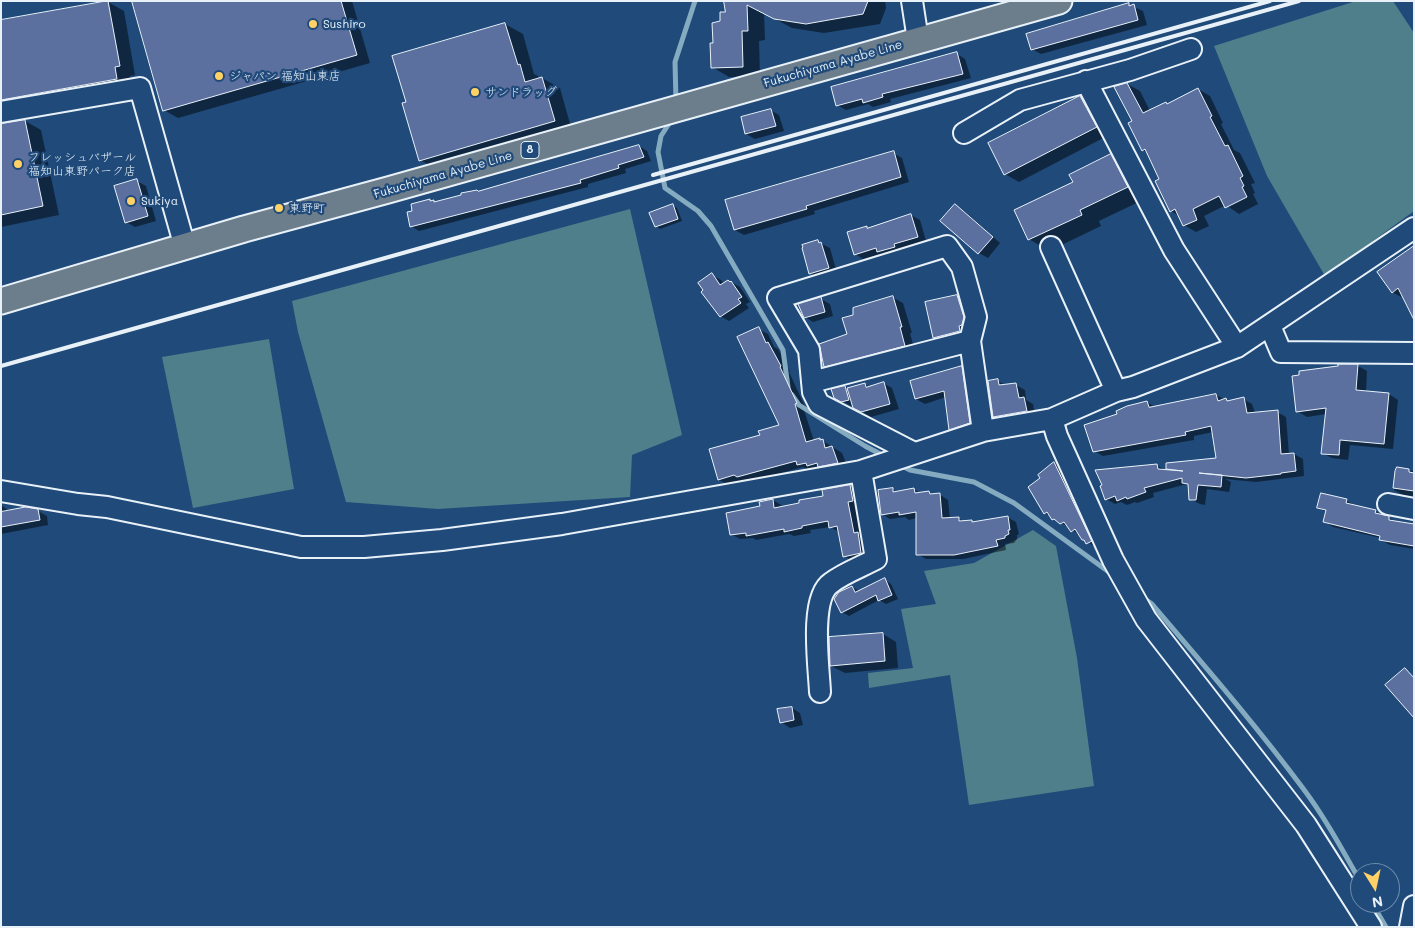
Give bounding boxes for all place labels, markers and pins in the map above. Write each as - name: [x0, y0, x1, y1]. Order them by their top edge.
- place label: Sushiro: [323, 17, 366, 31]
- marker: Sushiro: [307, 18, 319, 30]
- place label: ジャパン 福知山東店: [229, 69, 341, 83]
- marker: ジャパン 福知山東店: [213, 70, 225, 82]
- place label: サンドラッグ: [485, 85, 557, 99]
- marker: サンドラッグ: [469, 86, 481, 98]
- place label: フレッシュバザール 福知山東野パーク店: [28, 150, 136, 178]
- marker: フレッシュバザール 福知山東野パーク店: [12, 158, 24, 170]
- place label: Sukiya: [141, 194, 178, 208]
- marker: Sukiya: [125, 195, 137, 207]
- place label: 東野町: [289, 201, 325, 215]
- marker: 東野町: [273, 202, 285, 214]

